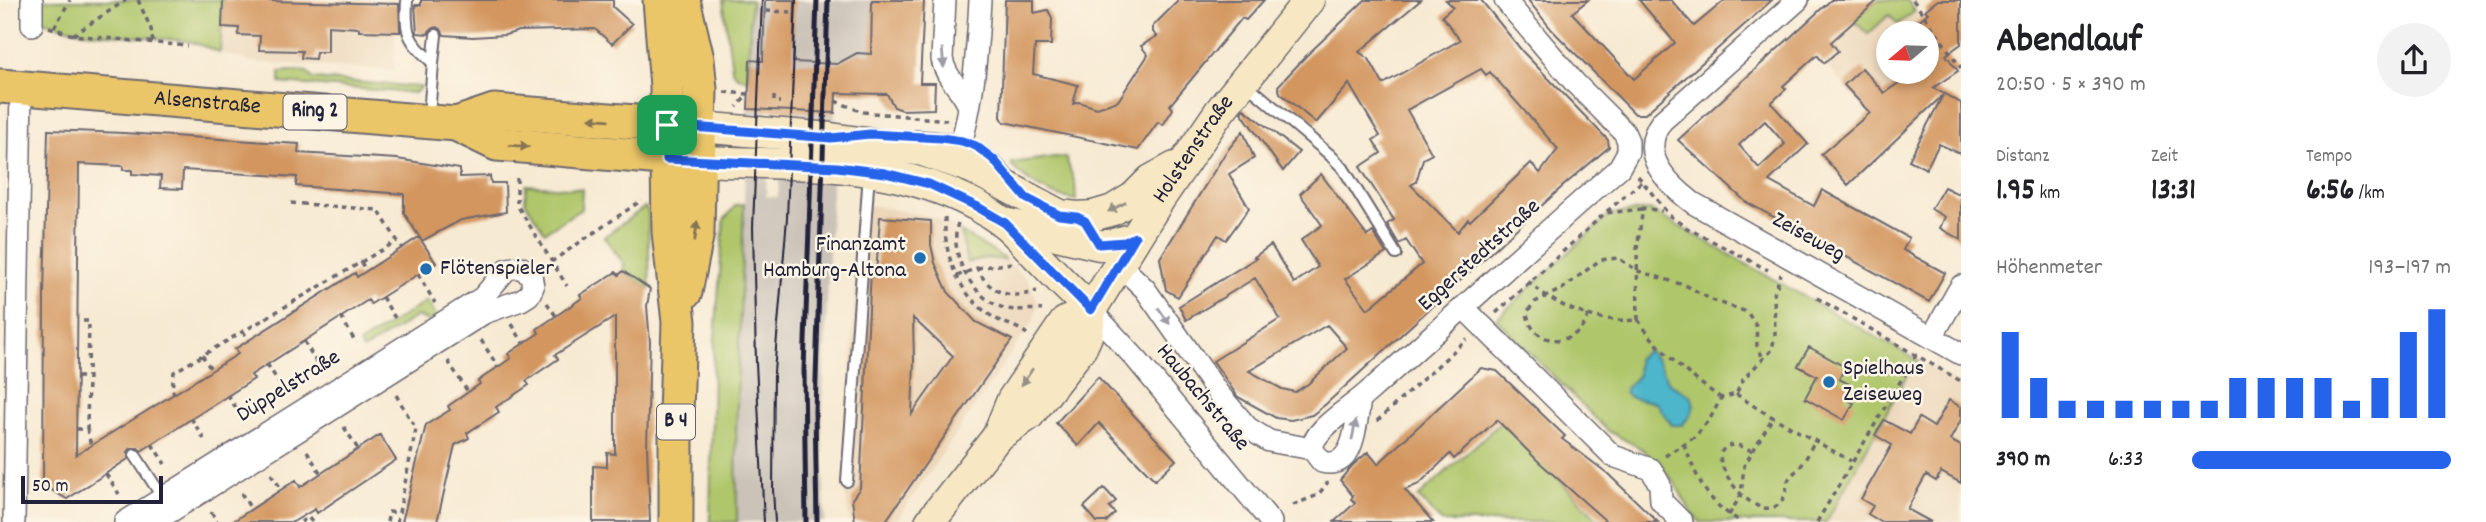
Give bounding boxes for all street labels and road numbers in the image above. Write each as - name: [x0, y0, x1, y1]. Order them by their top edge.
- street label: Alsenstraße: [153, 82, 262, 124]
- street label: Holstenstraße: [1145, 88, 1243, 210]
- road number: Ring 2: [284, 94, 346, 130]
- street label: Eggerstedtstraße: [1411, 192, 1549, 320]
- street label: Zeiseweg: [1765, 204, 1851, 272]
- street label: Haubachstraße: [1147, 337, 1257, 459]
- street label: Düppelstraße: [231, 342, 347, 432]
- road number: B 4: [657, 404, 695, 440]

